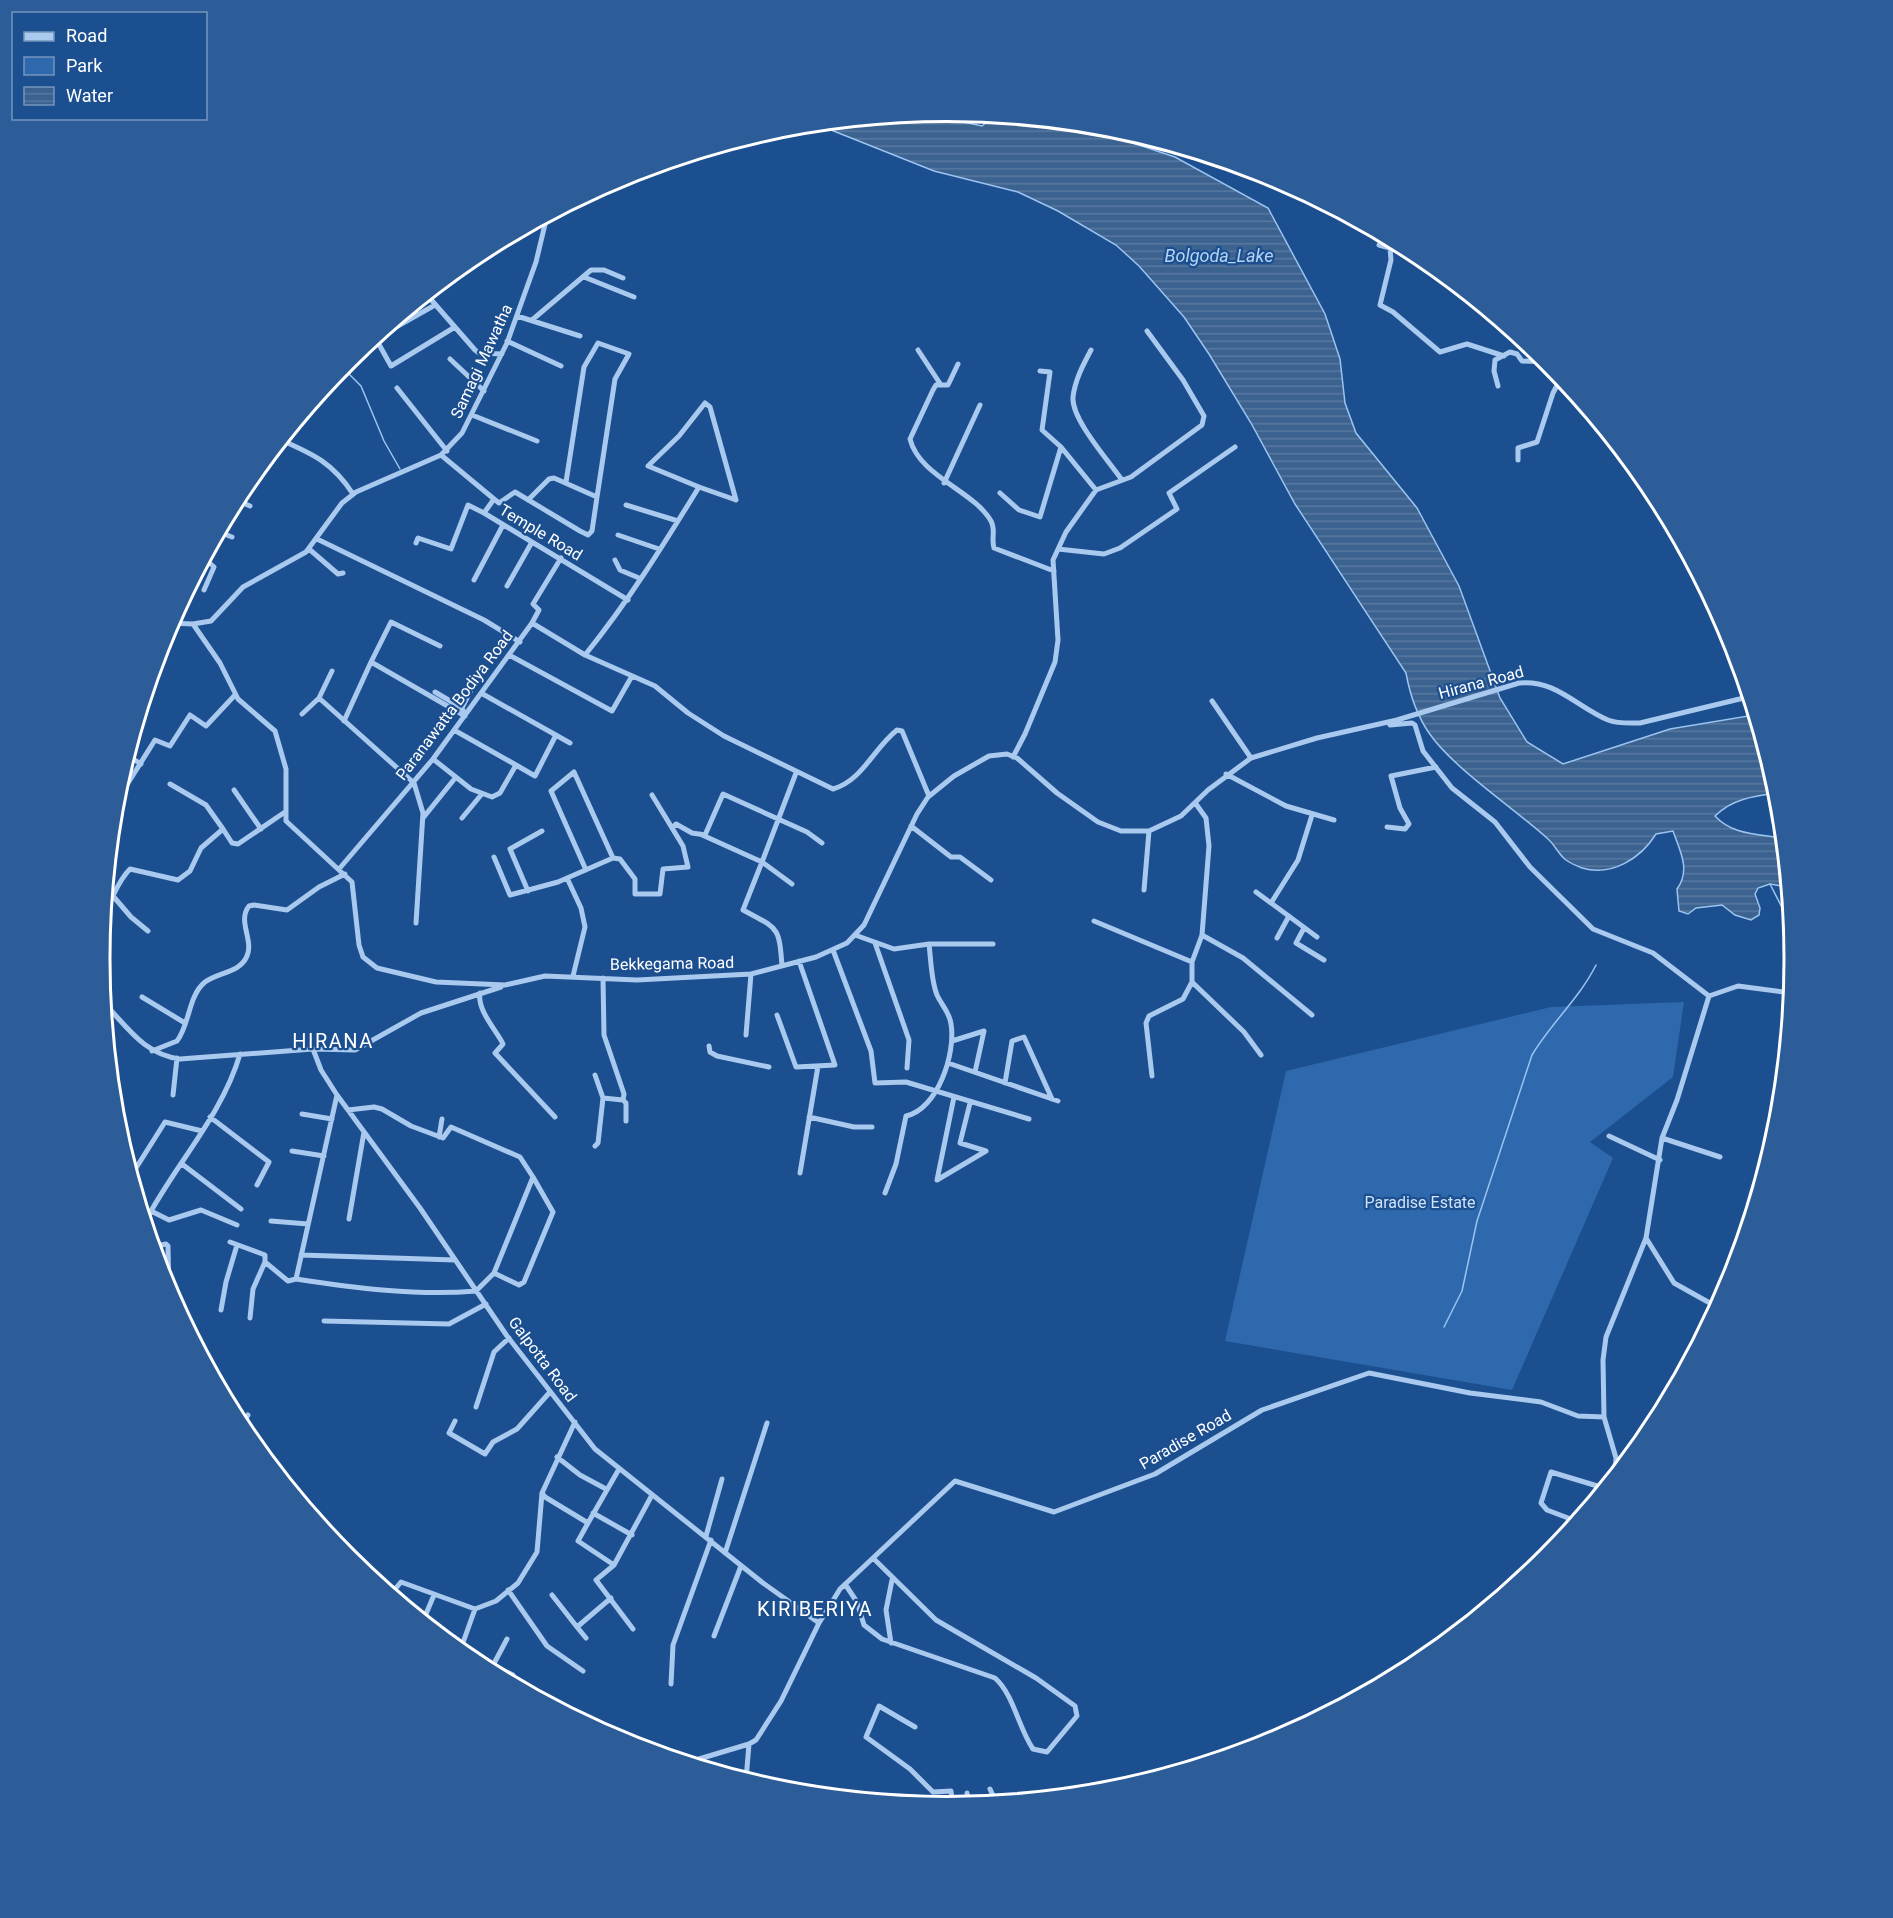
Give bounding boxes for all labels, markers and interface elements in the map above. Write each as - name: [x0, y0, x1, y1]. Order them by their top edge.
- legend: [12, 12, 207, 120]
- text: Road: [66, 25, 107, 46]
- text: Park: [66, 55, 103, 76]
- text: Water: [66, 85, 113, 106]
- water label: Bolgoda_Lake: [1165, 245, 1273, 266]
- street label: Samagi Mawatha: [447, 301, 516, 421]
- street label: Temple Road: [496, 500, 586, 565]
- street label: Paranawatta Bodiya Road: [392, 627, 517, 784]
- street label: Hirana Road: [1436, 662, 1526, 703]
- street label: Bekkegama Road: [610, 953, 734, 974]
- district label: HIRANA: [292, 1029, 374, 1053]
- park label: Paradise Estate: [1364, 1193, 1476, 1212]
- street label: Galpotta Road: [504, 1313, 581, 1406]
- street label: Paradise Road: [1136, 1405, 1235, 1473]
- district label: KIRIBERIYA: [757, 1597, 873, 1621]

